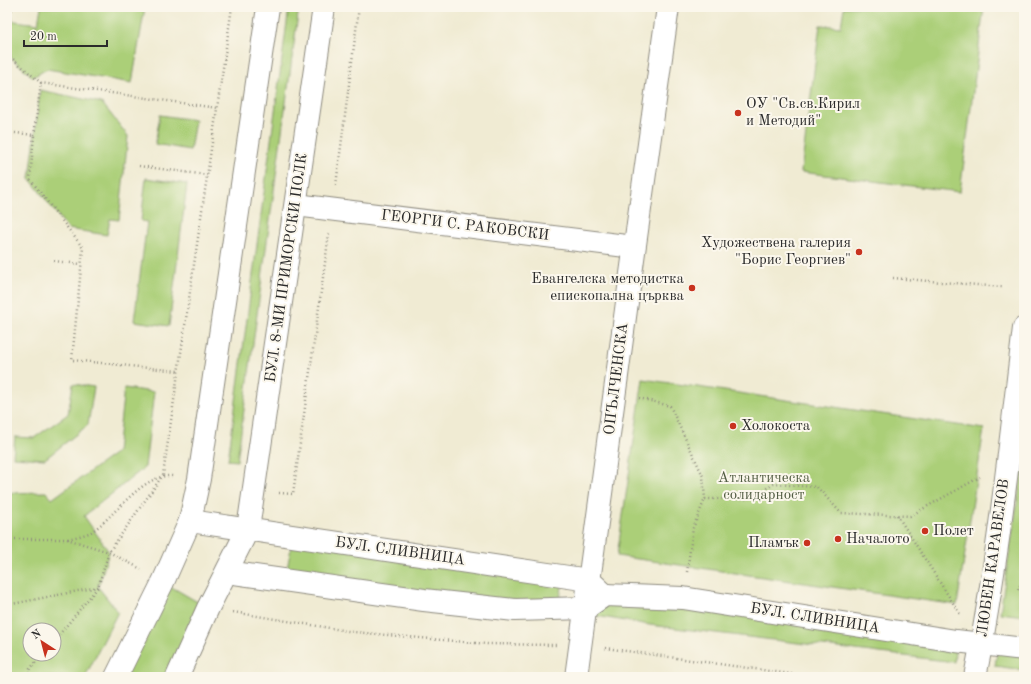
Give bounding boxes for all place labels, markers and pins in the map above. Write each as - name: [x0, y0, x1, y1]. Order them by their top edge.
- place label: ОУ "Св.св.Кирил и Методий": [746, 97, 860, 129]
- marker: ОУ "Св.св.Кирил и Методий": [733, 108, 743, 118]
- place label: Художествена галерия "Борис Георгиев": [701, 236, 851, 268]
- marker: Художествена галерия "Борис Георгиев": [854, 247, 864, 257]
- place label: Евангелска методистка епископална църква: [531, 272, 685, 304]
- marker: Евангелска методистка епископална църква: [687, 283, 697, 293]
- place label: Холокоста: [741, 419, 811, 434]
- marker: Холокоста: [728, 421, 738, 431]
- place label: Полет: [933, 524, 974, 539]
- marker: Полет: [920, 526, 930, 536]
- place label: Началото: [846, 532, 910, 547]
- marker: Началото: [833, 534, 843, 544]
- place label: Пламък: [748, 536, 799, 551]
- marker: Пламък: [802, 538, 812, 548]

